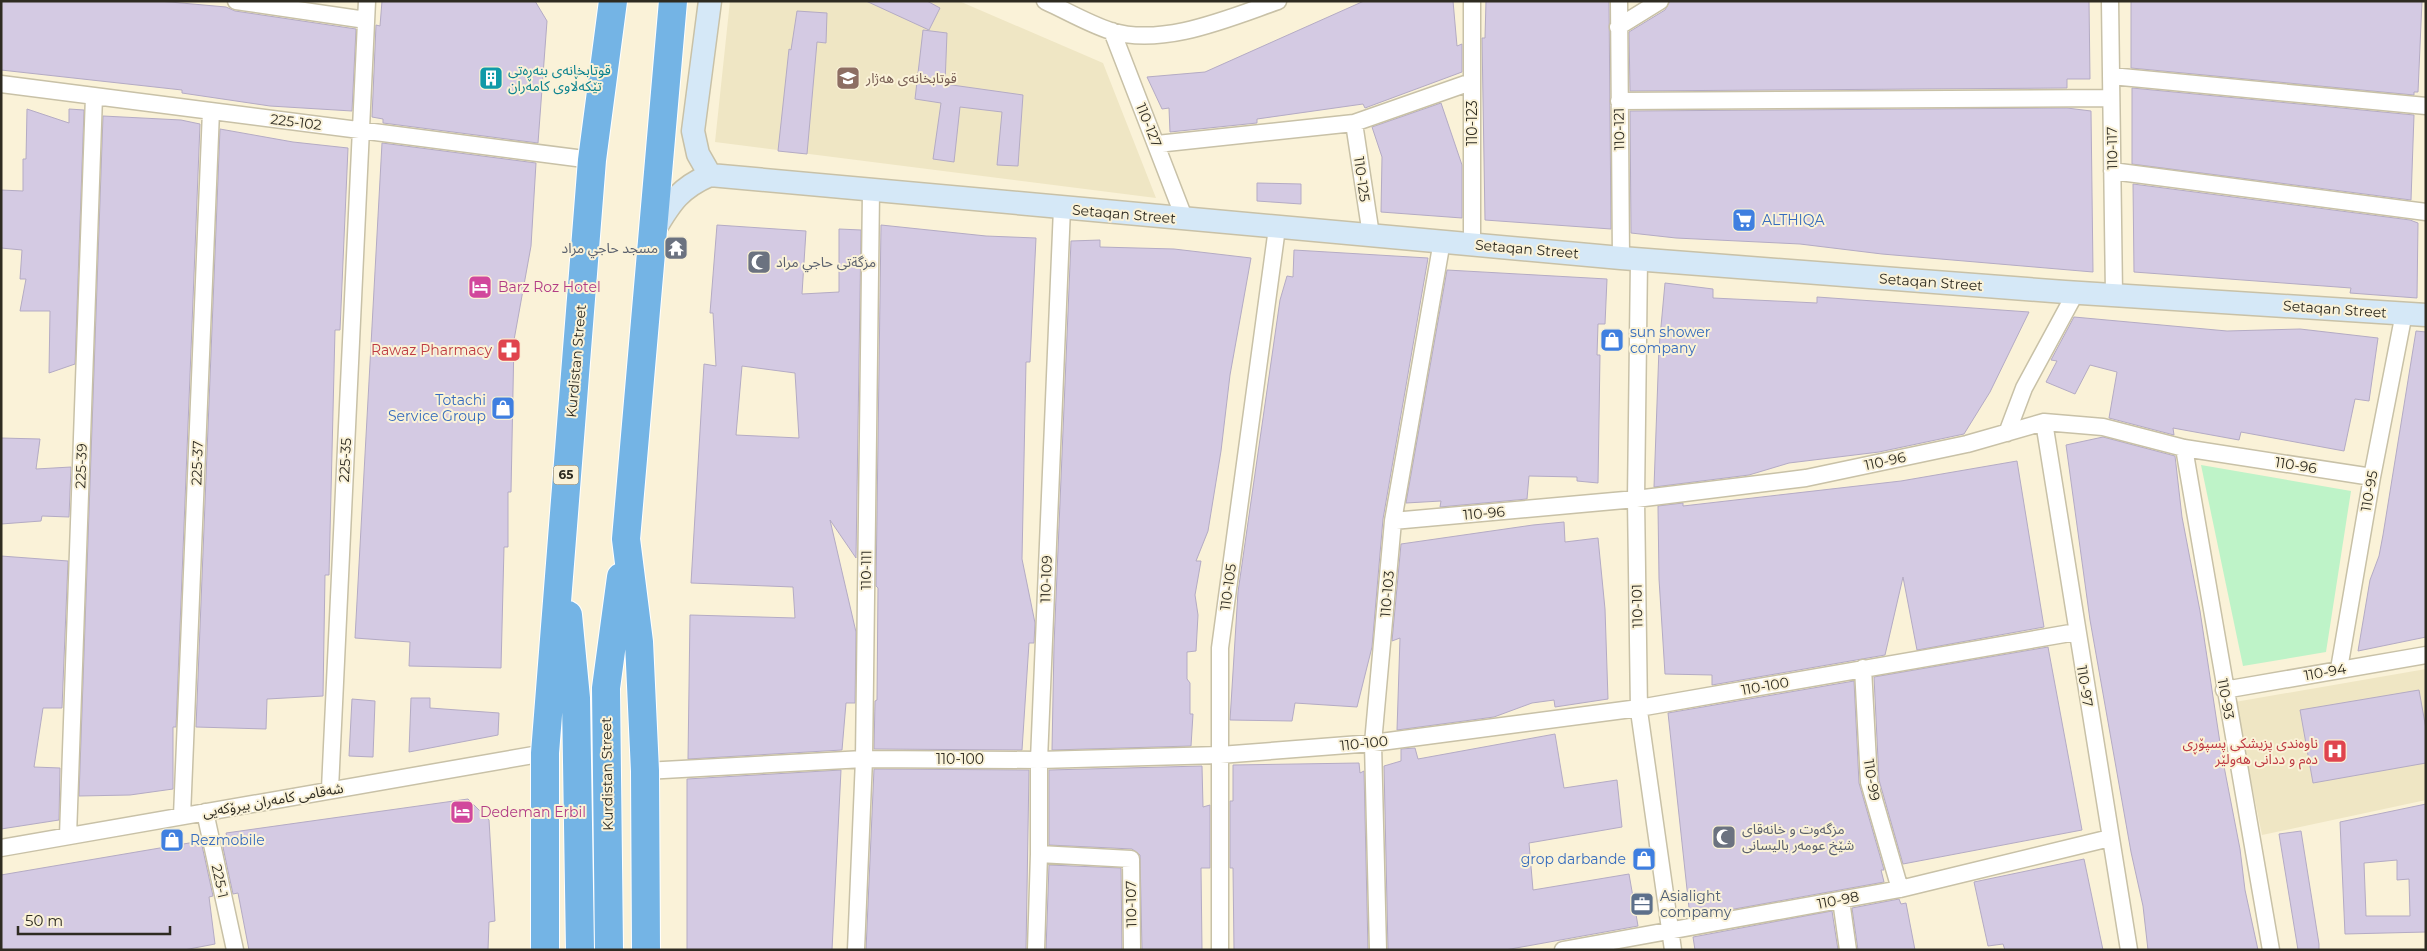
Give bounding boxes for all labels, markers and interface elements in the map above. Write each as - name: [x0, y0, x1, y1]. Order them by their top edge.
- place label: قوتابخانەی بنەڕەتی تێکەڵاوی کامەران: [508, 61, 611, 95]
- building icon: قوتابخانەی بنەڕەتی تێکەڵاوی کامەران: [478, 65, 504, 91]
- school or university icon: قوتابخانەی هەژار: [835, 65, 861, 91]
- place label: قوتابخانەی هەژار: [865, 69, 957, 87]
- street label: 110-127: [1132, 100, 1166, 150]
- street label: 110-123: [1463, 100, 1481, 146]
- street label: 110-121: [1610, 108, 1628, 150]
- street label: 225-102: [269, 110, 323, 134]
- street label: 110-117: [2103, 126, 2121, 170]
- street label: 110-125: [1350, 155, 1374, 203]
- street label: Setaqan Street: [1071, 201, 1177, 228]
- supermarket icon: ALTHIQA: [1731, 207, 1757, 233]
- place label: ALTHIQA: [1762, 211, 1825, 229]
- temple icon: مسجد حاجي مراد: [663, 235, 689, 261]
- street label: Setaqan Street: [1474, 236, 1580, 263]
- place label: مسجد حاجي مراد: [562, 239, 658, 259]
- mosque icon: مزگةتی حاجي مراد: [746, 249, 772, 275]
- place label: مزگةتی حاجي مراد: [776, 253, 876, 273]
- street label: Setaqan Street: [1879, 269, 1984, 295]
- hotel icon: Barz Roz Hotel: [467, 274, 493, 300]
- place label: Barz Roz Hotel: [498, 278, 601, 296]
- street label: Setaqan Street: [2283, 296, 2388, 322]
- street label: Kurdistan Street: [562, 303, 590, 418]
- place label: sun shower company: [1630, 323, 1711, 357]
- shop icon: sun shower company: [1599, 327, 1625, 353]
- pharmacy icon: Rawaz Pharmacy: [496, 337, 522, 363]
- place label: Rawaz Pharmacy: [371, 341, 492, 359]
- place label: Totachi Service Group: [388, 391, 486, 425]
- shop icon: Totachi Service Group: [490, 395, 516, 421]
- street label: 225-35: [335, 437, 355, 483]
- street label: 225-37: [187, 440, 207, 486]
- street label: 225-39: [71, 443, 91, 489]
- street label: 110-96: [1863, 448, 1908, 474]
- street label: 110-96: [2274, 453, 2319, 477]
- road number: 65: [554, 466, 578, 484]
- street label: 110-95: [2357, 469, 2381, 513]
- street label: 110-96: [1462, 502, 1506, 524]
- street label: 110-111: [857, 550, 875, 590]
- street label: 110-109: [1036, 555, 1056, 603]
- street label: 110-105: [1216, 562, 1240, 611]
- street label: 110-103: [1376, 570, 1398, 618]
- street label: 110-101: [1628, 584, 1646, 628]
- street label: 110-94: [2302, 659, 2348, 685]
- street label: 110-97: [2073, 664, 2097, 708]
- street label: 110-100: [1740, 673, 1790, 699]
- street label: 110-93: [2214, 677, 2238, 721]
- street label: Kurdistan Street: [597, 717, 617, 831]
- street label: 110-100: [1339, 732, 1389, 754]
- place label: ناوەندی پزیشکی پسپۆڕی دەم و ددانی هەولێر: [2183, 734, 2318, 770]
- hospital icon: ناوەندی پزیشکی پسپۆڕی دەم و ددانی هەولێر: [2322, 738, 2348, 764]
- street label: 110-100: [936, 750, 984, 768]
- street label: 110-99: [1860, 758, 1884, 802]
- street label: شه‌قامی كامەران بیرۆكەیی: [201, 779, 345, 821]
- hotel icon: Dedeman Erbil: [449, 799, 475, 825]
- place label: Dedeman Erbil: [480, 803, 586, 821]
- place label: مزگەوت و خانەقای شێخ عومەر بالیسانی: [1742, 820, 1854, 856]
- mosque icon: مزگەوت و خانەقای شێخ عومەر بالیسانی: [1711, 824, 1737, 850]
- shop icon: Rezmobile: [159, 827, 185, 853]
- place label: Rezmobile: [190, 831, 265, 849]
- shop icon: grop darbande: [1631, 846, 1657, 872]
- place label: grop darbande: [1521, 850, 1626, 868]
- street label: 225-1: [208, 863, 232, 899]
- street label: 110-107: [1122, 880, 1140, 928]
- place label: Asialight compamy: [1660, 887, 1732, 921]
- street label: 110-98: [1816, 887, 1861, 913]
- office icon: Asialight compamy: [1629, 891, 1655, 917]
- scale bar: [18, 904, 170, 936]
- text: 50 m: [25, 911, 63, 930]

